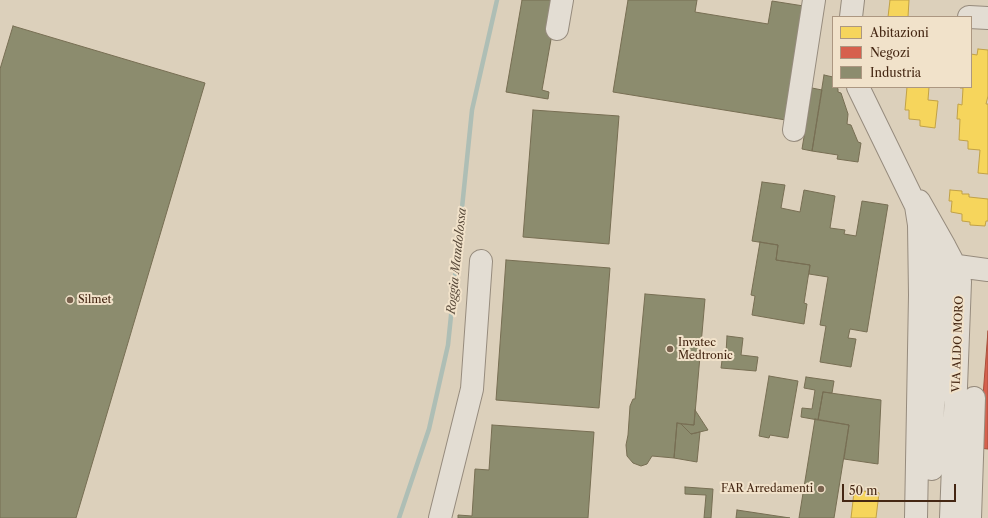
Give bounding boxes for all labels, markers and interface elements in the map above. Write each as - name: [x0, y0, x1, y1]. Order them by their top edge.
- legend: [832, 16, 972, 88]
- text: Abitazioni: [870, 25, 929, 40]
- text: Negozi: [870, 45, 910, 60]
- text: Industria: [870, 65, 921, 80]
- water label: Roggia Mandolossa: [444, 207, 470, 315]
- place label: Silmet: [78, 293, 111, 307]
- marker: Silmet: [65, 295, 75, 305]
- street label: VIA ALDO MORO: [950, 295, 966, 393]
- place label: Invatec Medtronic: [678, 336, 733, 362]
- marker: Invatec Medtronic: [665, 344, 675, 354]
- scale bar: [844, 476, 958, 502]
- place label: FAR Arredamenti: [721, 482, 813, 496]
- text: 50 m: [849, 483, 878, 498]
- marker: FAR Arredamenti: [816, 484, 826, 494]

